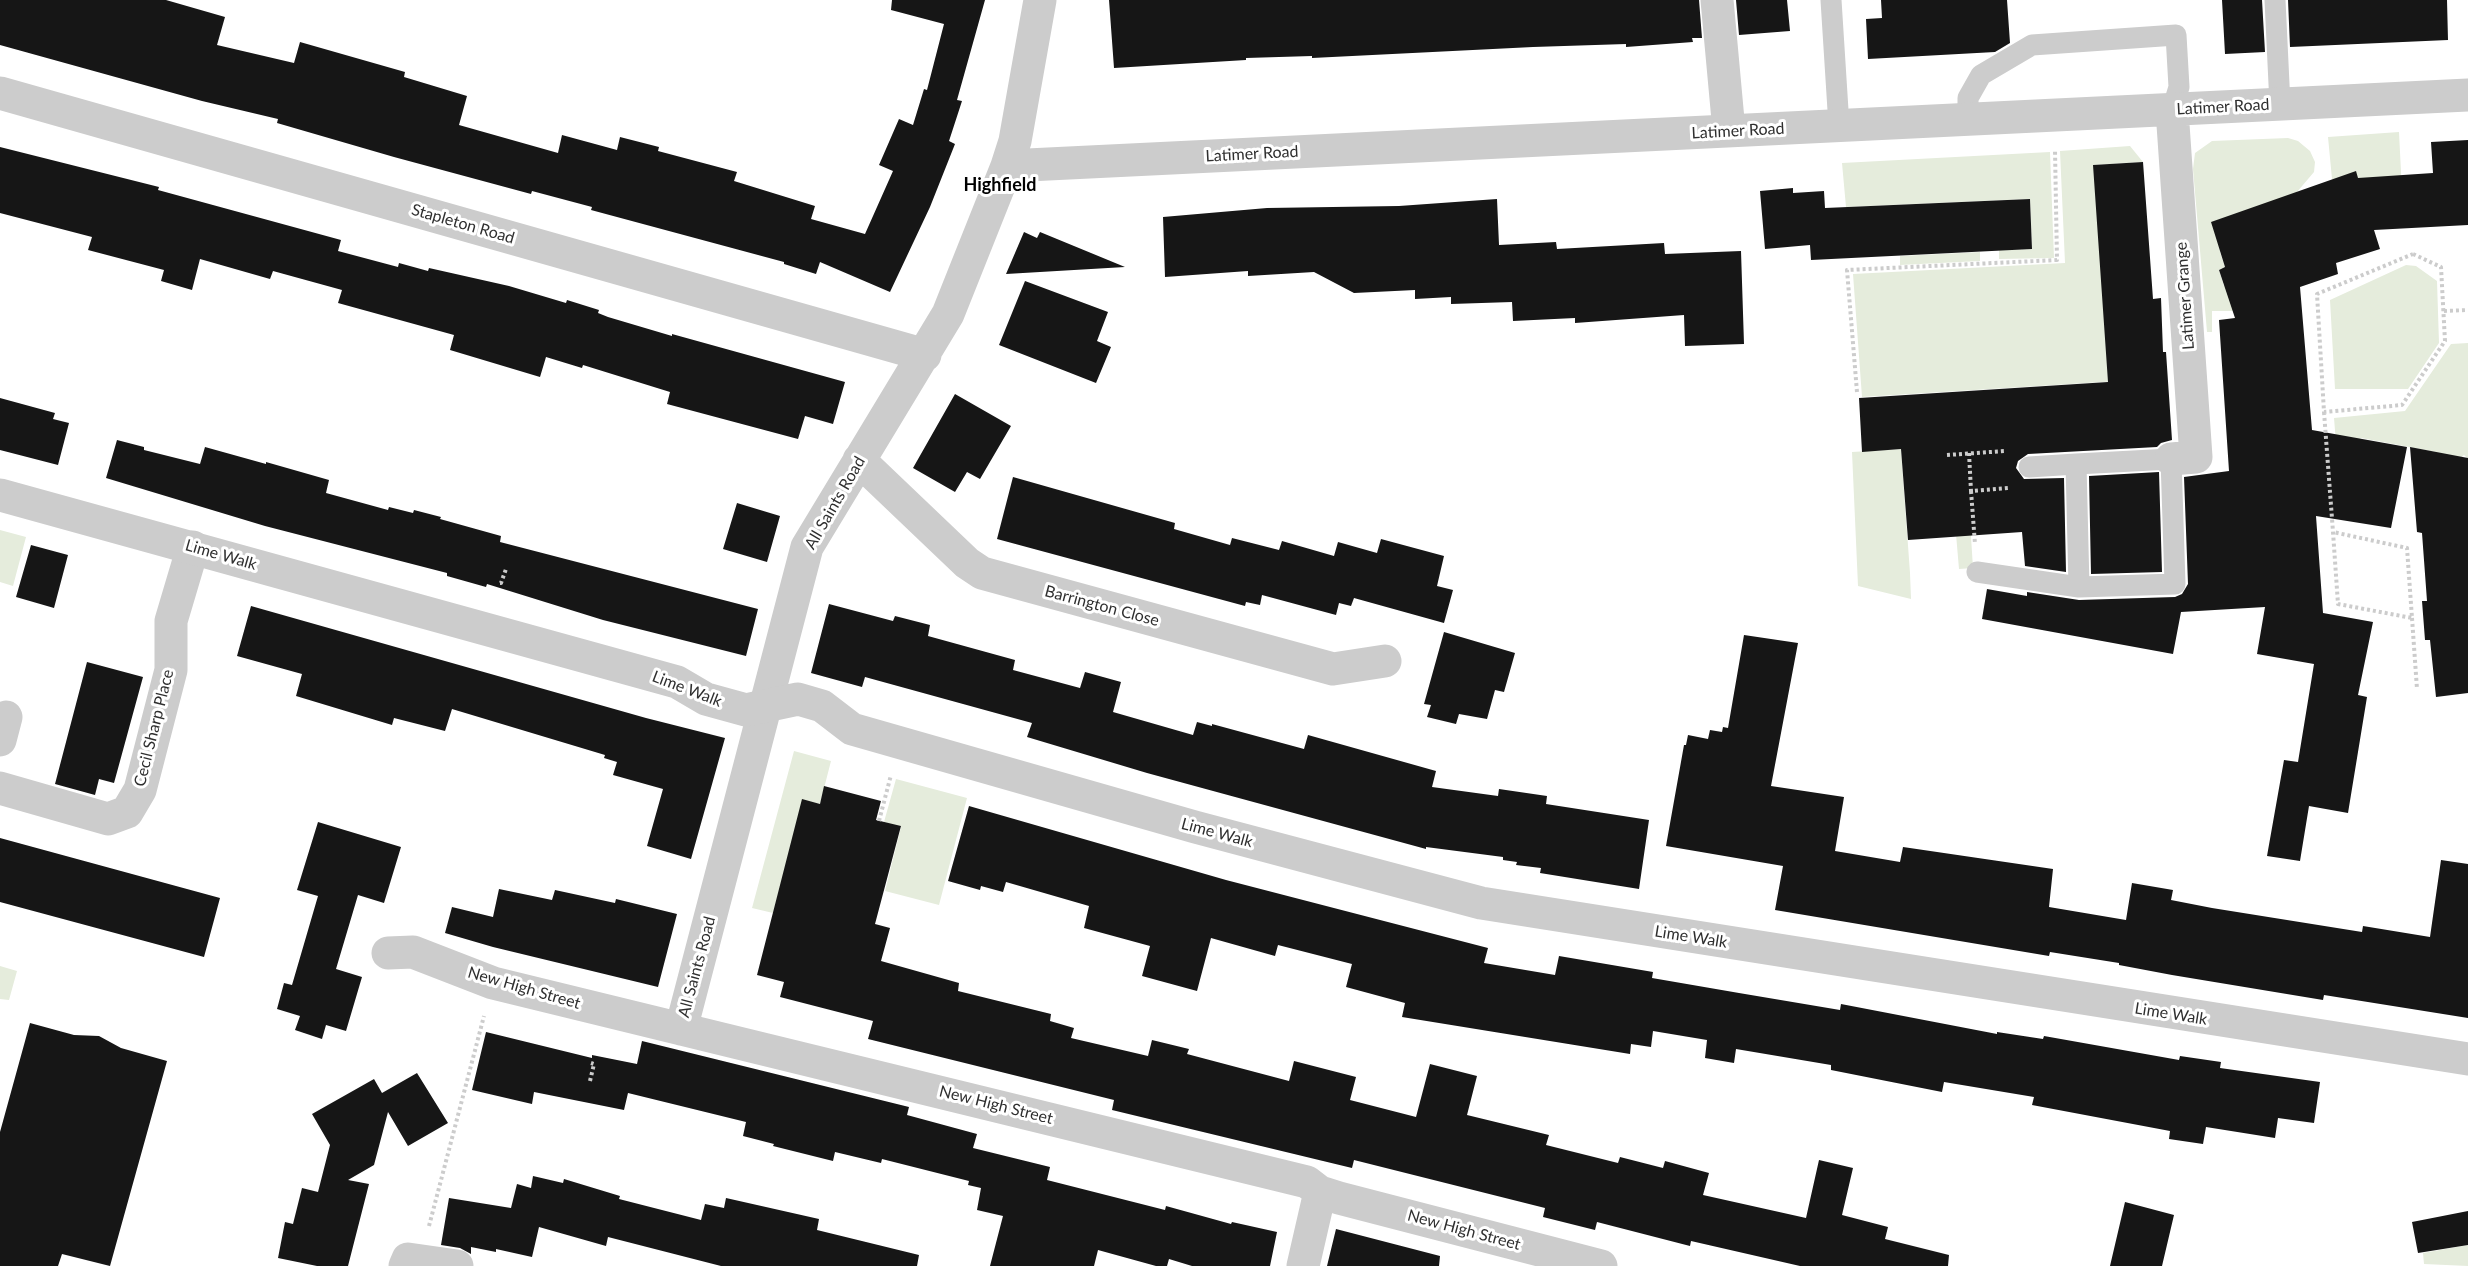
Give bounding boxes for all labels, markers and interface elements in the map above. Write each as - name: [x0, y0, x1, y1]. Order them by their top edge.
- street label: Latimer Road: [2176, 95, 2270, 119]
- street label: Latimer Road: [1691, 119, 1785, 143]
- street label: Latimer Road: [1205, 142, 1299, 166]
- district label: Highfield: [964, 174, 1036, 196]
- street label: Stapleton Road: [409, 200, 517, 248]
- street label: Latimer Grange: [2172, 241, 2198, 351]
- street label: All Saints Road: [801, 453, 869, 553]
- street label: Lime Walk: [183, 536, 259, 574]
- street label: Barrington Close: [1043, 582, 1161, 630]
- street label: Lime Walk: [649, 667, 725, 711]
- street label: Cecil Sharp Place: [130, 668, 178, 788]
- street label: Lime Walk: [1179, 814, 1255, 852]
- street label: All Saints Road: [674, 914, 720, 1020]
- street label: Lime Walk: [1653, 922, 1729, 952]
- street label: New High Street: [465, 963, 583, 1013]
- street label: Lime Walk: [2133, 999, 2209, 1029]
- street label: New High Street: [937, 1082, 1055, 1128]
- street label: New High Street: [1405, 1206, 1523, 1254]

